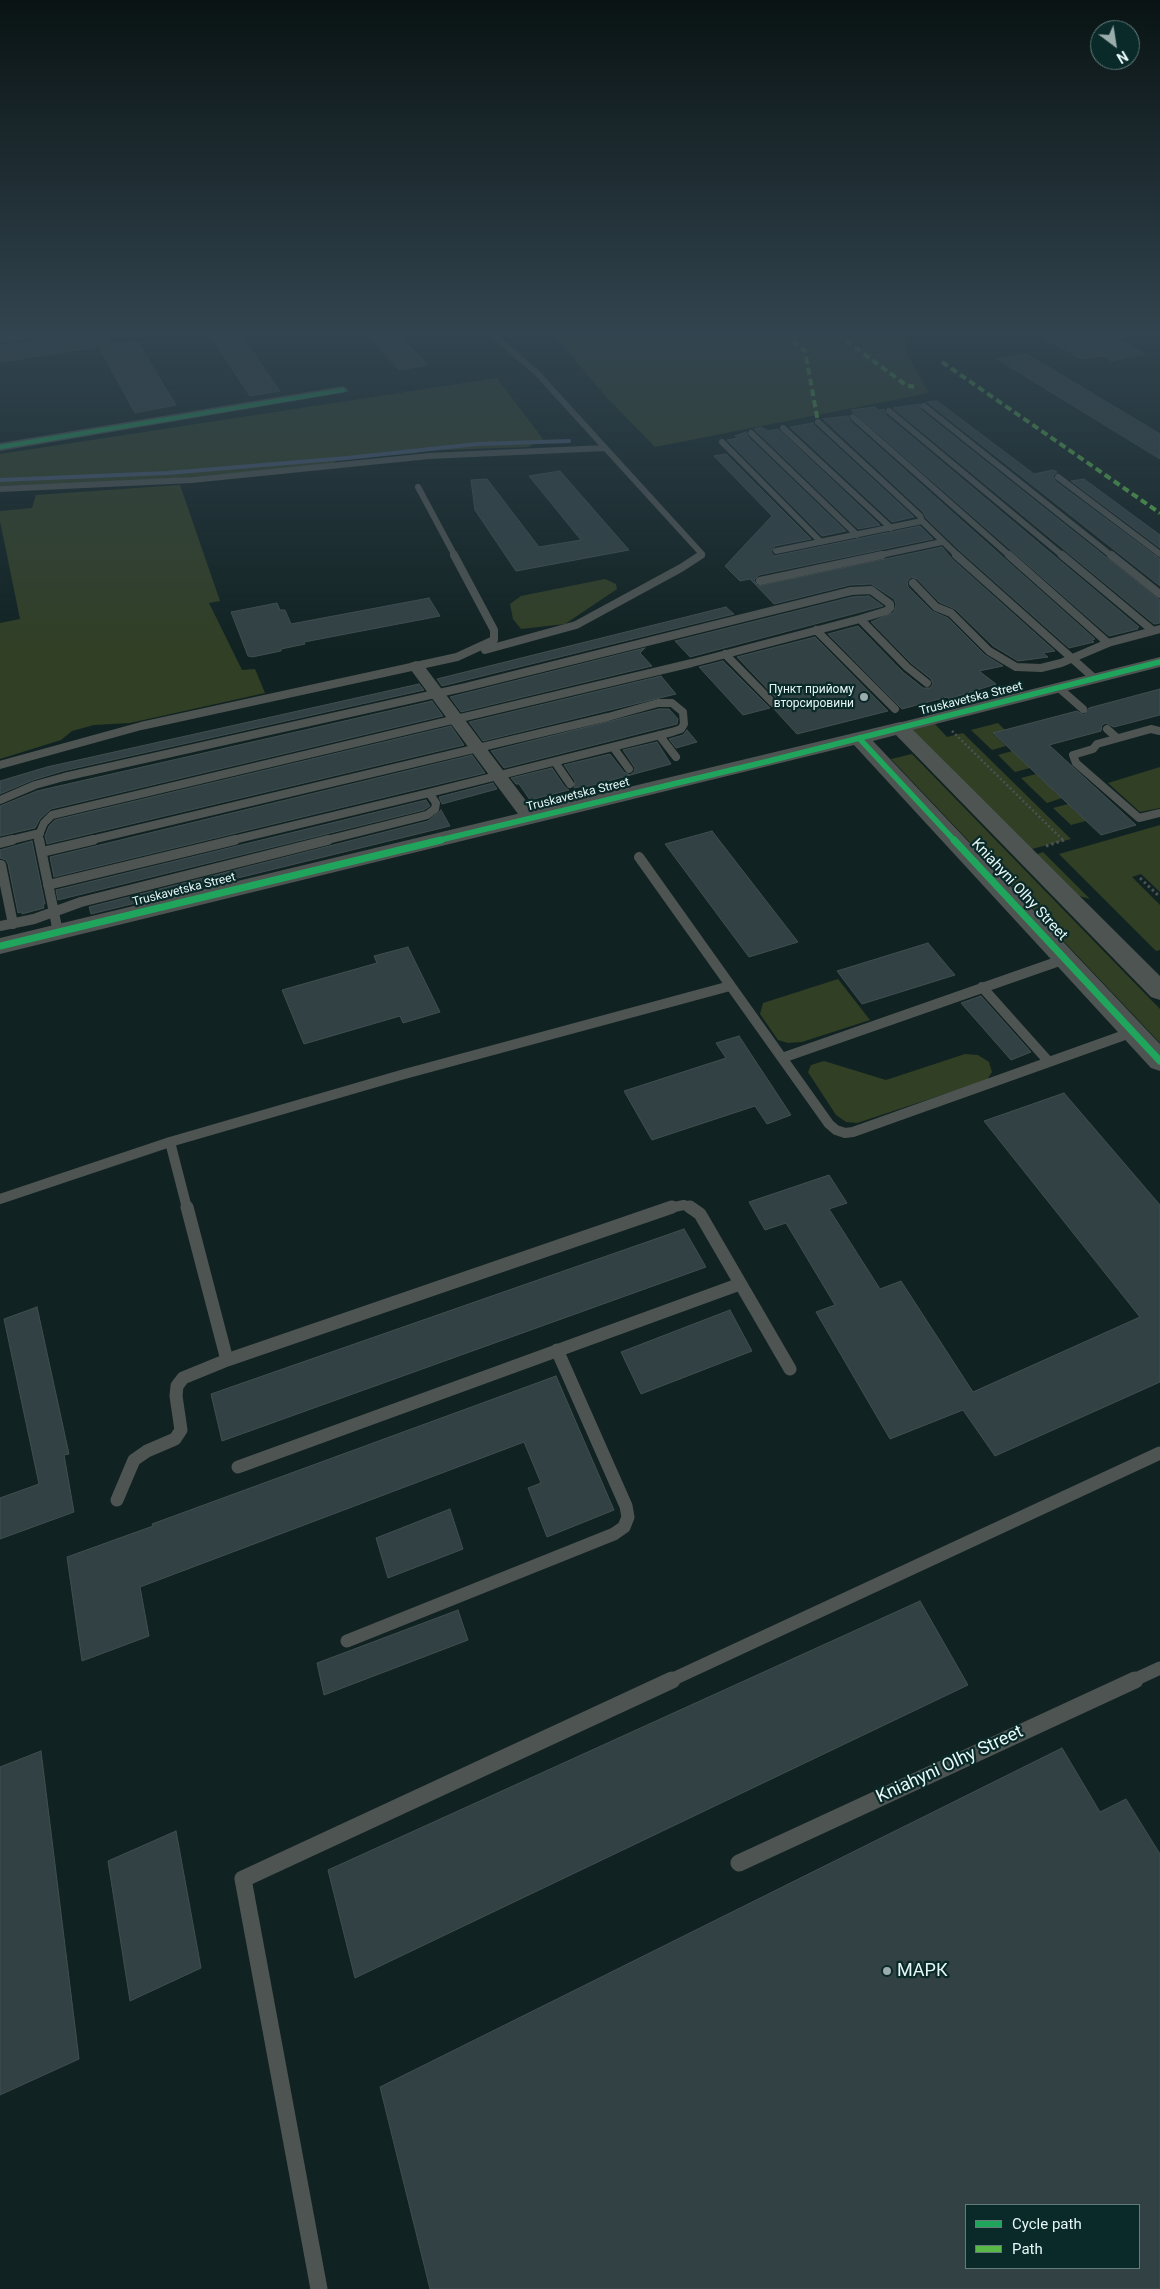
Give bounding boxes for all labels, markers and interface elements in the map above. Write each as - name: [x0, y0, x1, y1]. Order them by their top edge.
- north arrow: [1090, 20, 1140, 70]
- text: N: [1114, 48, 1131, 66]
- street label: Truskavetska Street: [918, 679, 1024, 719]
- place label: Пункт прийому вторсировини: [769, 683, 854, 711]
- marker: Пункт прийому вторсировини: [858, 691, 870, 703]
- street label: Truskavetska Street: [525, 775, 631, 815]
- street label: Kniahyni Olhy Street: [967, 835, 1071, 945]
- street label: Truskavetska Street: [131, 870, 237, 910]
- street label: Kniahyni Olhy Street: [873, 1721, 1027, 1809]
- place label: МАРК: [897, 1960, 948, 1982]
- marker: МАРК: [881, 1965, 893, 1977]
- legend: [965, 2204, 1140, 2269]
- text: Cycle path: [1012, 2215, 1082, 2233]
- text: Path: [1012, 2240, 1043, 2258]

